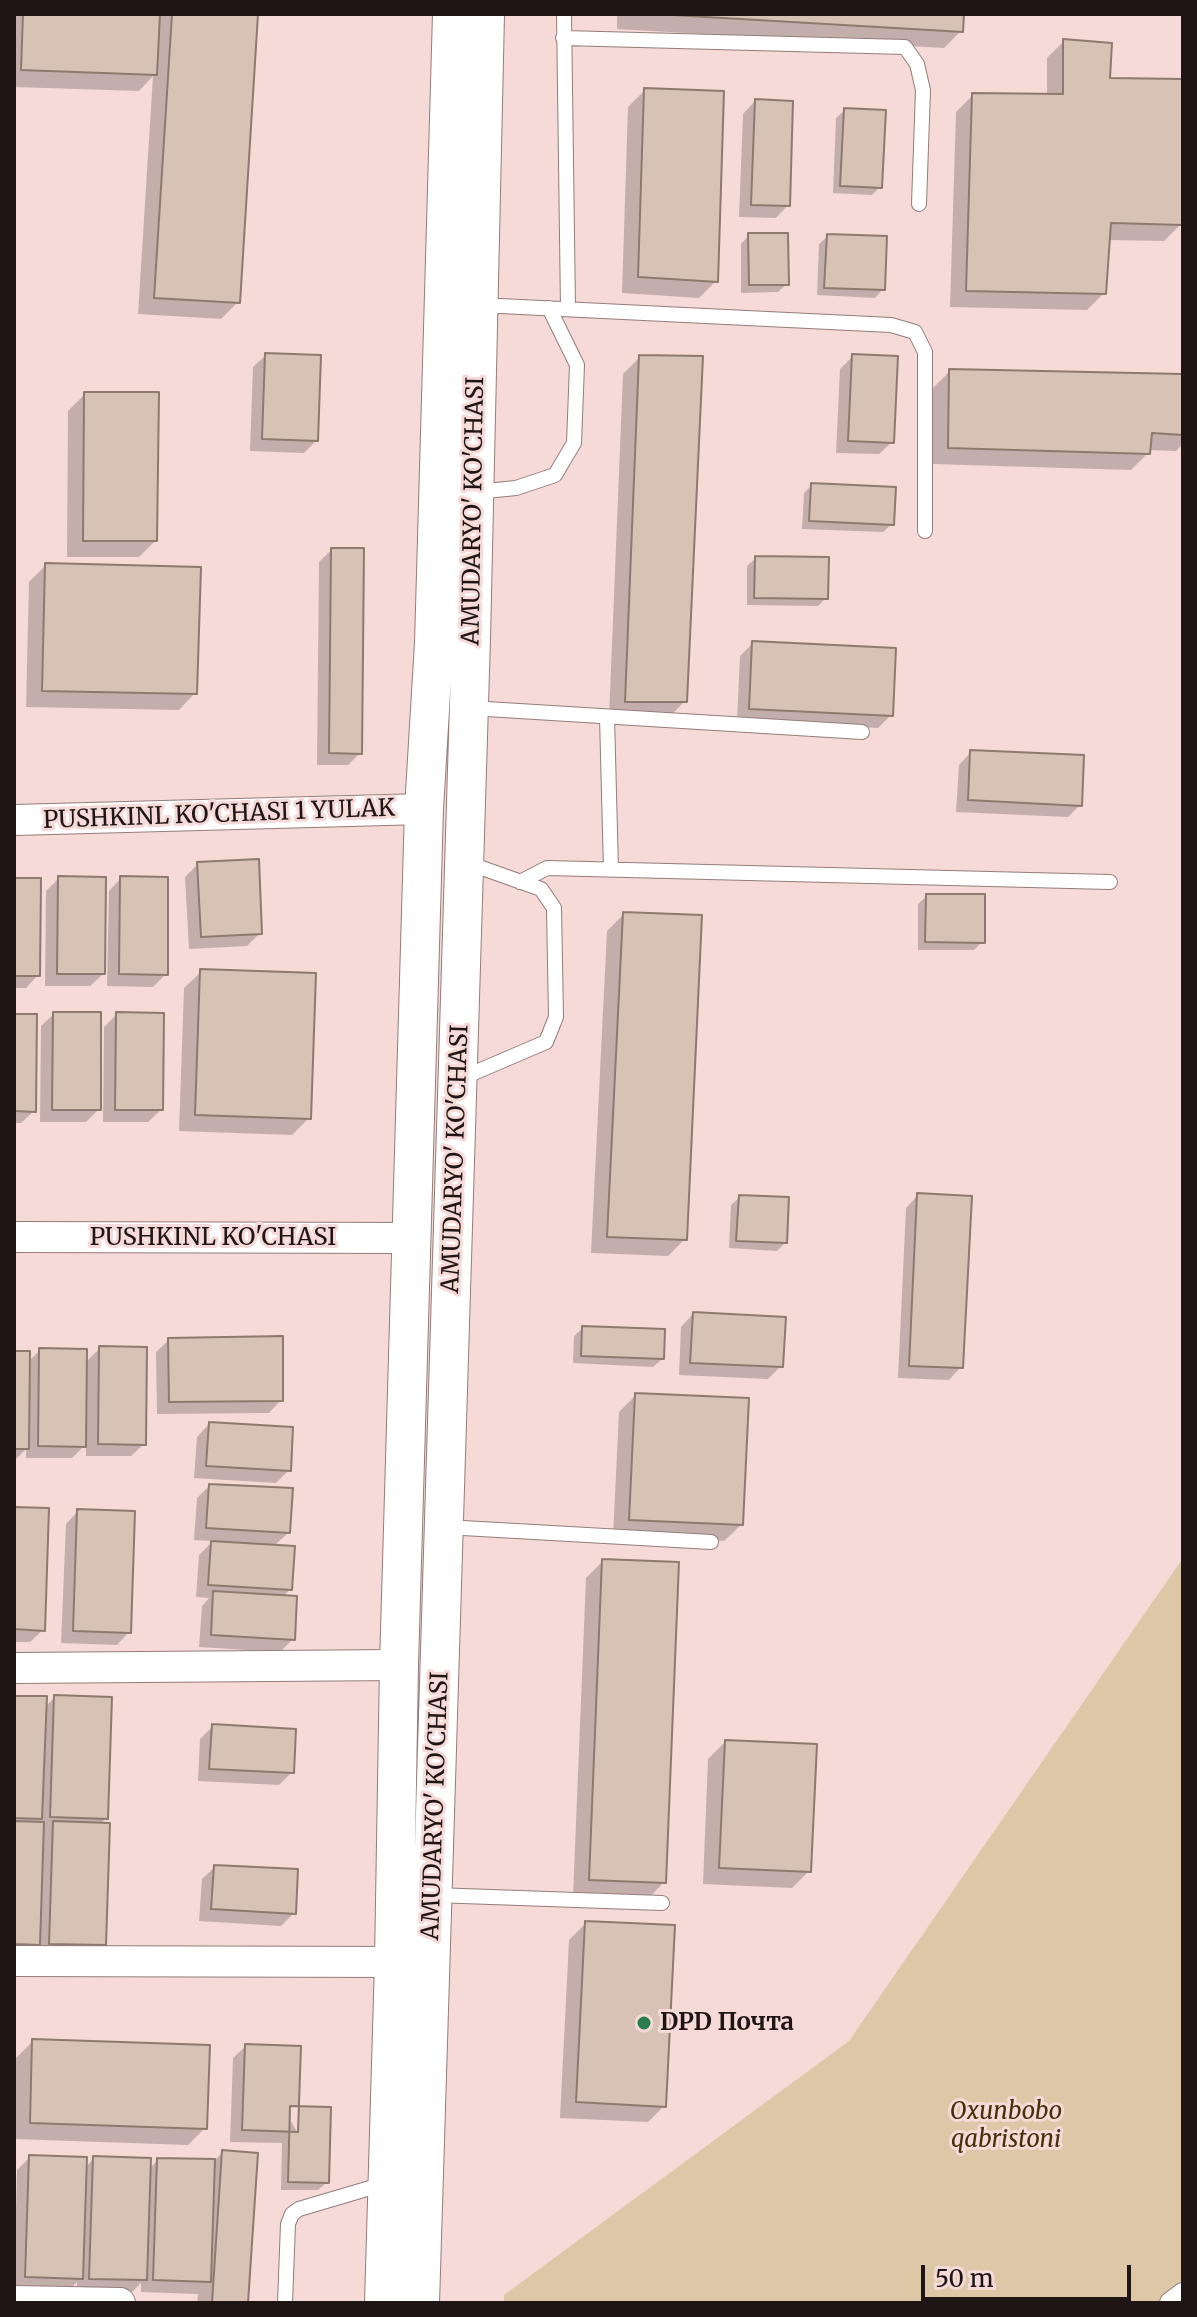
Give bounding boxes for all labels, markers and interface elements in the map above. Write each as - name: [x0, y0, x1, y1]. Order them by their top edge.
- street label: AMUDARYO' KO'CHASI: [457, 376, 491, 646]
- street label: PUSHKINL KO'CHASI 1 YULAK: [43, 794, 395, 836]
- street label: AMUDARYO' KO'CHASI: [437, 1024, 475, 1294]
- street label: PUSHKINL KO'CHASI: [90, 1224, 336, 1252]
- street label: AMUDARYO' KO'CHASI: [417, 1671, 455, 1941]
- place label: DPD Почта: [660, 2009, 794, 2037]
- marker: DPD Почта: [635, 2014, 653, 2032]
- park label: Oxunbobo qabristoni: [950, 2098, 1062, 2154]
- scale bar: [925, 2249, 1135, 2299]
- text: 50 m: [935, 2263, 994, 2294]

